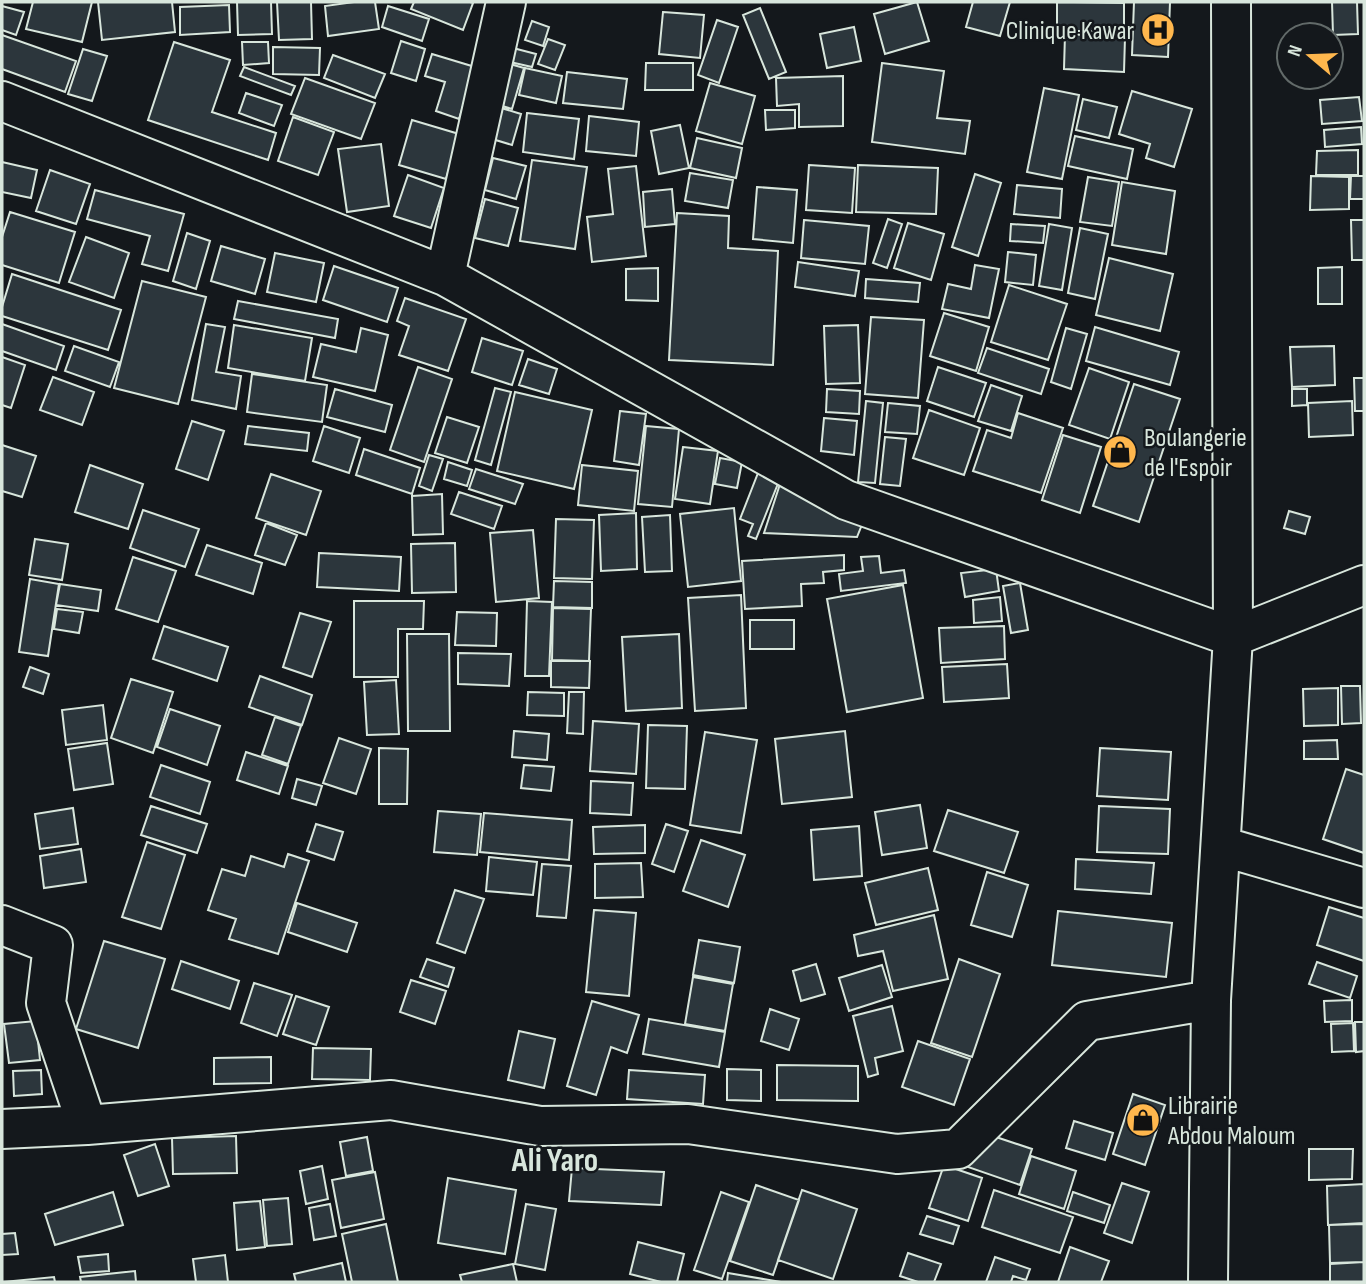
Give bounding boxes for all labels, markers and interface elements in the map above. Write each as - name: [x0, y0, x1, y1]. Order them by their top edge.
- hospital icon: Clinique Kawar: [1139, 11, 1177, 49]
- place label: Clinique Kawar: [1006, 16, 1135, 47]
- north arrow: [1275, 21, 1345, 91]
- text: N: [1283, 42, 1308, 59]
- place label: Boulangerie de l'Espoir: [1144, 423, 1247, 484]
- shop icon: Boulangerie de l'Espoir: [1101, 433, 1139, 471]
- place label: Librairie Abdou Maloum: [1167, 1091, 1296, 1152]
- shop icon: Librairie Abdou Maloum: [1124, 1101, 1162, 1139]
- district label: Ali Yaro: [511, 1141, 598, 1181]

